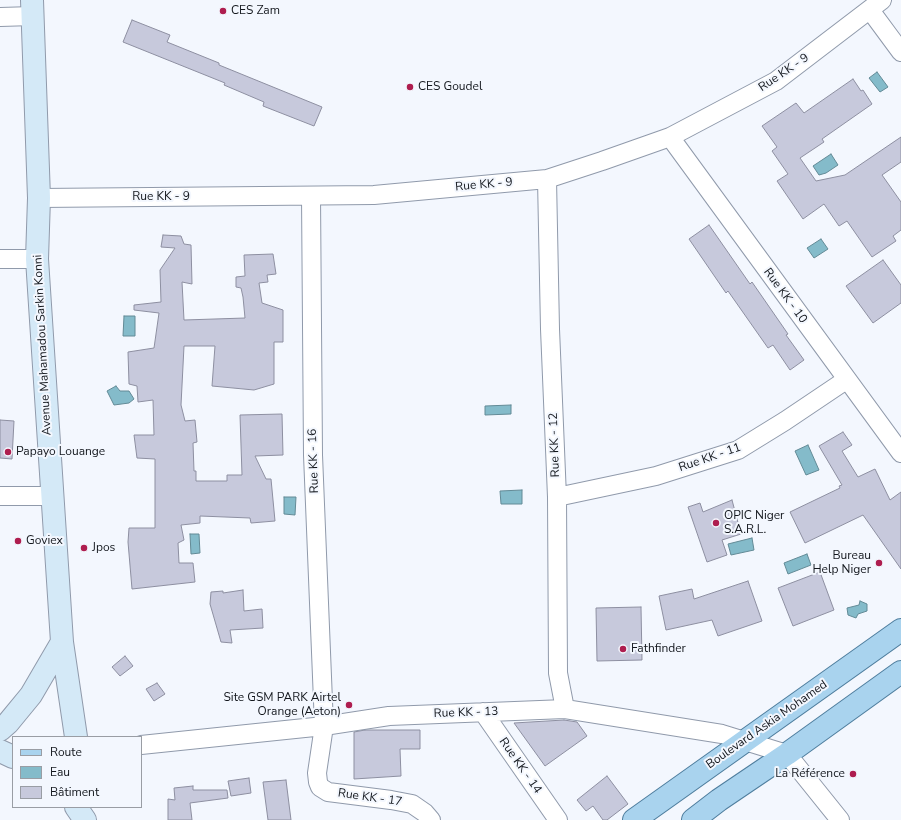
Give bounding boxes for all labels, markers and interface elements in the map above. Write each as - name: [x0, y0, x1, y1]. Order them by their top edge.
- place label: CES Zam: [231, 4, 280, 18]
- marker: CES Zam: [218, 6, 228, 16]
- street label: Rue KK - 9: [756, 51, 812, 95]
- place label: CES Goudel: [418, 80, 482, 94]
- marker: CES Goudel: [405, 82, 415, 92]
- street label: Rue KK - 9: [455, 175, 513, 195]
- street label: Rue KK - 9: [132, 190, 190, 204]
- street label: Avenue Mahamadou Sarkin Konni: [31, 254, 55, 436]
- street label: Rue KK - 10: [760, 266, 810, 326]
- street label: Rue KK - 12: [547, 412, 563, 478]
- street label: Rue KK - 16: [306, 428, 322, 494]
- street label: Rue KK - 11: [677, 441, 743, 475]
- place label: Papayo Louange: [16, 445, 105, 459]
- marker: Papayo Louange: [3, 447, 13, 457]
- place label: OPIC Niger S.A.R.L.: [724, 509, 784, 537]
- marker: OPIC Niger S.A.R.L.: [711, 518, 721, 528]
- place label: Goviex: [26, 534, 63, 548]
- marker: Goviex: [13, 536, 23, 546]
- place label: Jpos: [92, 541, 115, 555]
- marker: Jpos: [79, 543, 89, 553]
- place label: Bureau Help Niger: [812, 549, 871, 577]
- marker: Bureau Help Niger: [874, 558, 884, 568]
- place label: Fathfinder: [631, 642, 686, 656]
- marker: Fathfinder: [618, 644, 628, 654]
- street label: Boulevard Askia Mohamed: [704, 678, 830, 772]
- place label: Site GSM PARK Airtel Orange (Aeton): [223, 691, 341, 719]
- marker: Site GSM PARK Airtel Orange (Aeton): [344, 700, 354, 710]
- street label: Rue KK - 13: [433, 705, 499, 721]
- street label: Rue KK - 14: [495, 735, 545, 797]
- legend: [12, 736, 142, 808]
- text: Route: [50, 744, 82, 760]
- text: Eau: [50, 764, 70, 780]
- place label: La Référence: [775, 767, 845, 781]
- marker: La Référence: [848, 769, 858, 779]
- text: Bâtiment: [50, 784, 99, 800]
- street label: Rue KK - 17: [337, 786, 403, 810]

